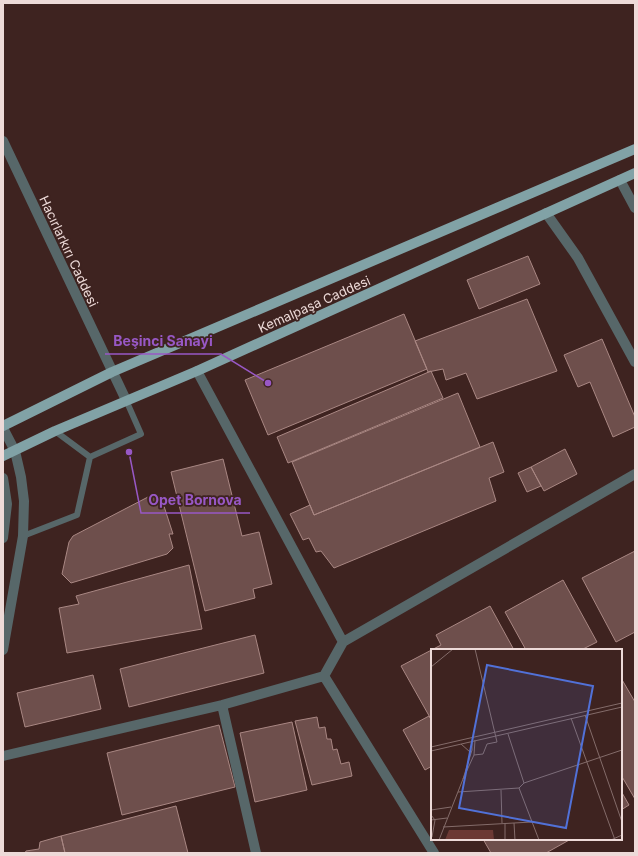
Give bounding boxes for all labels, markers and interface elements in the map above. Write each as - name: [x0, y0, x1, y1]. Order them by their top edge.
- street label: Hacırlarkırı Caddesi: [36, 193, 102, 309]
- street label: Kemalpaşa Caddesi: [255, 272, 373, 336]
- callout: Beşinci Sanayi: [105, 328, 221, 354]
- text: Beşinci Sanayi: [113, 332, 213, 349]
- callout: Opet Bornova: [141, 487, 250, 513]
- text: Opet Bornova: [148, 491, 242, 508]
- inset map: [431, 649, 622, 840]

